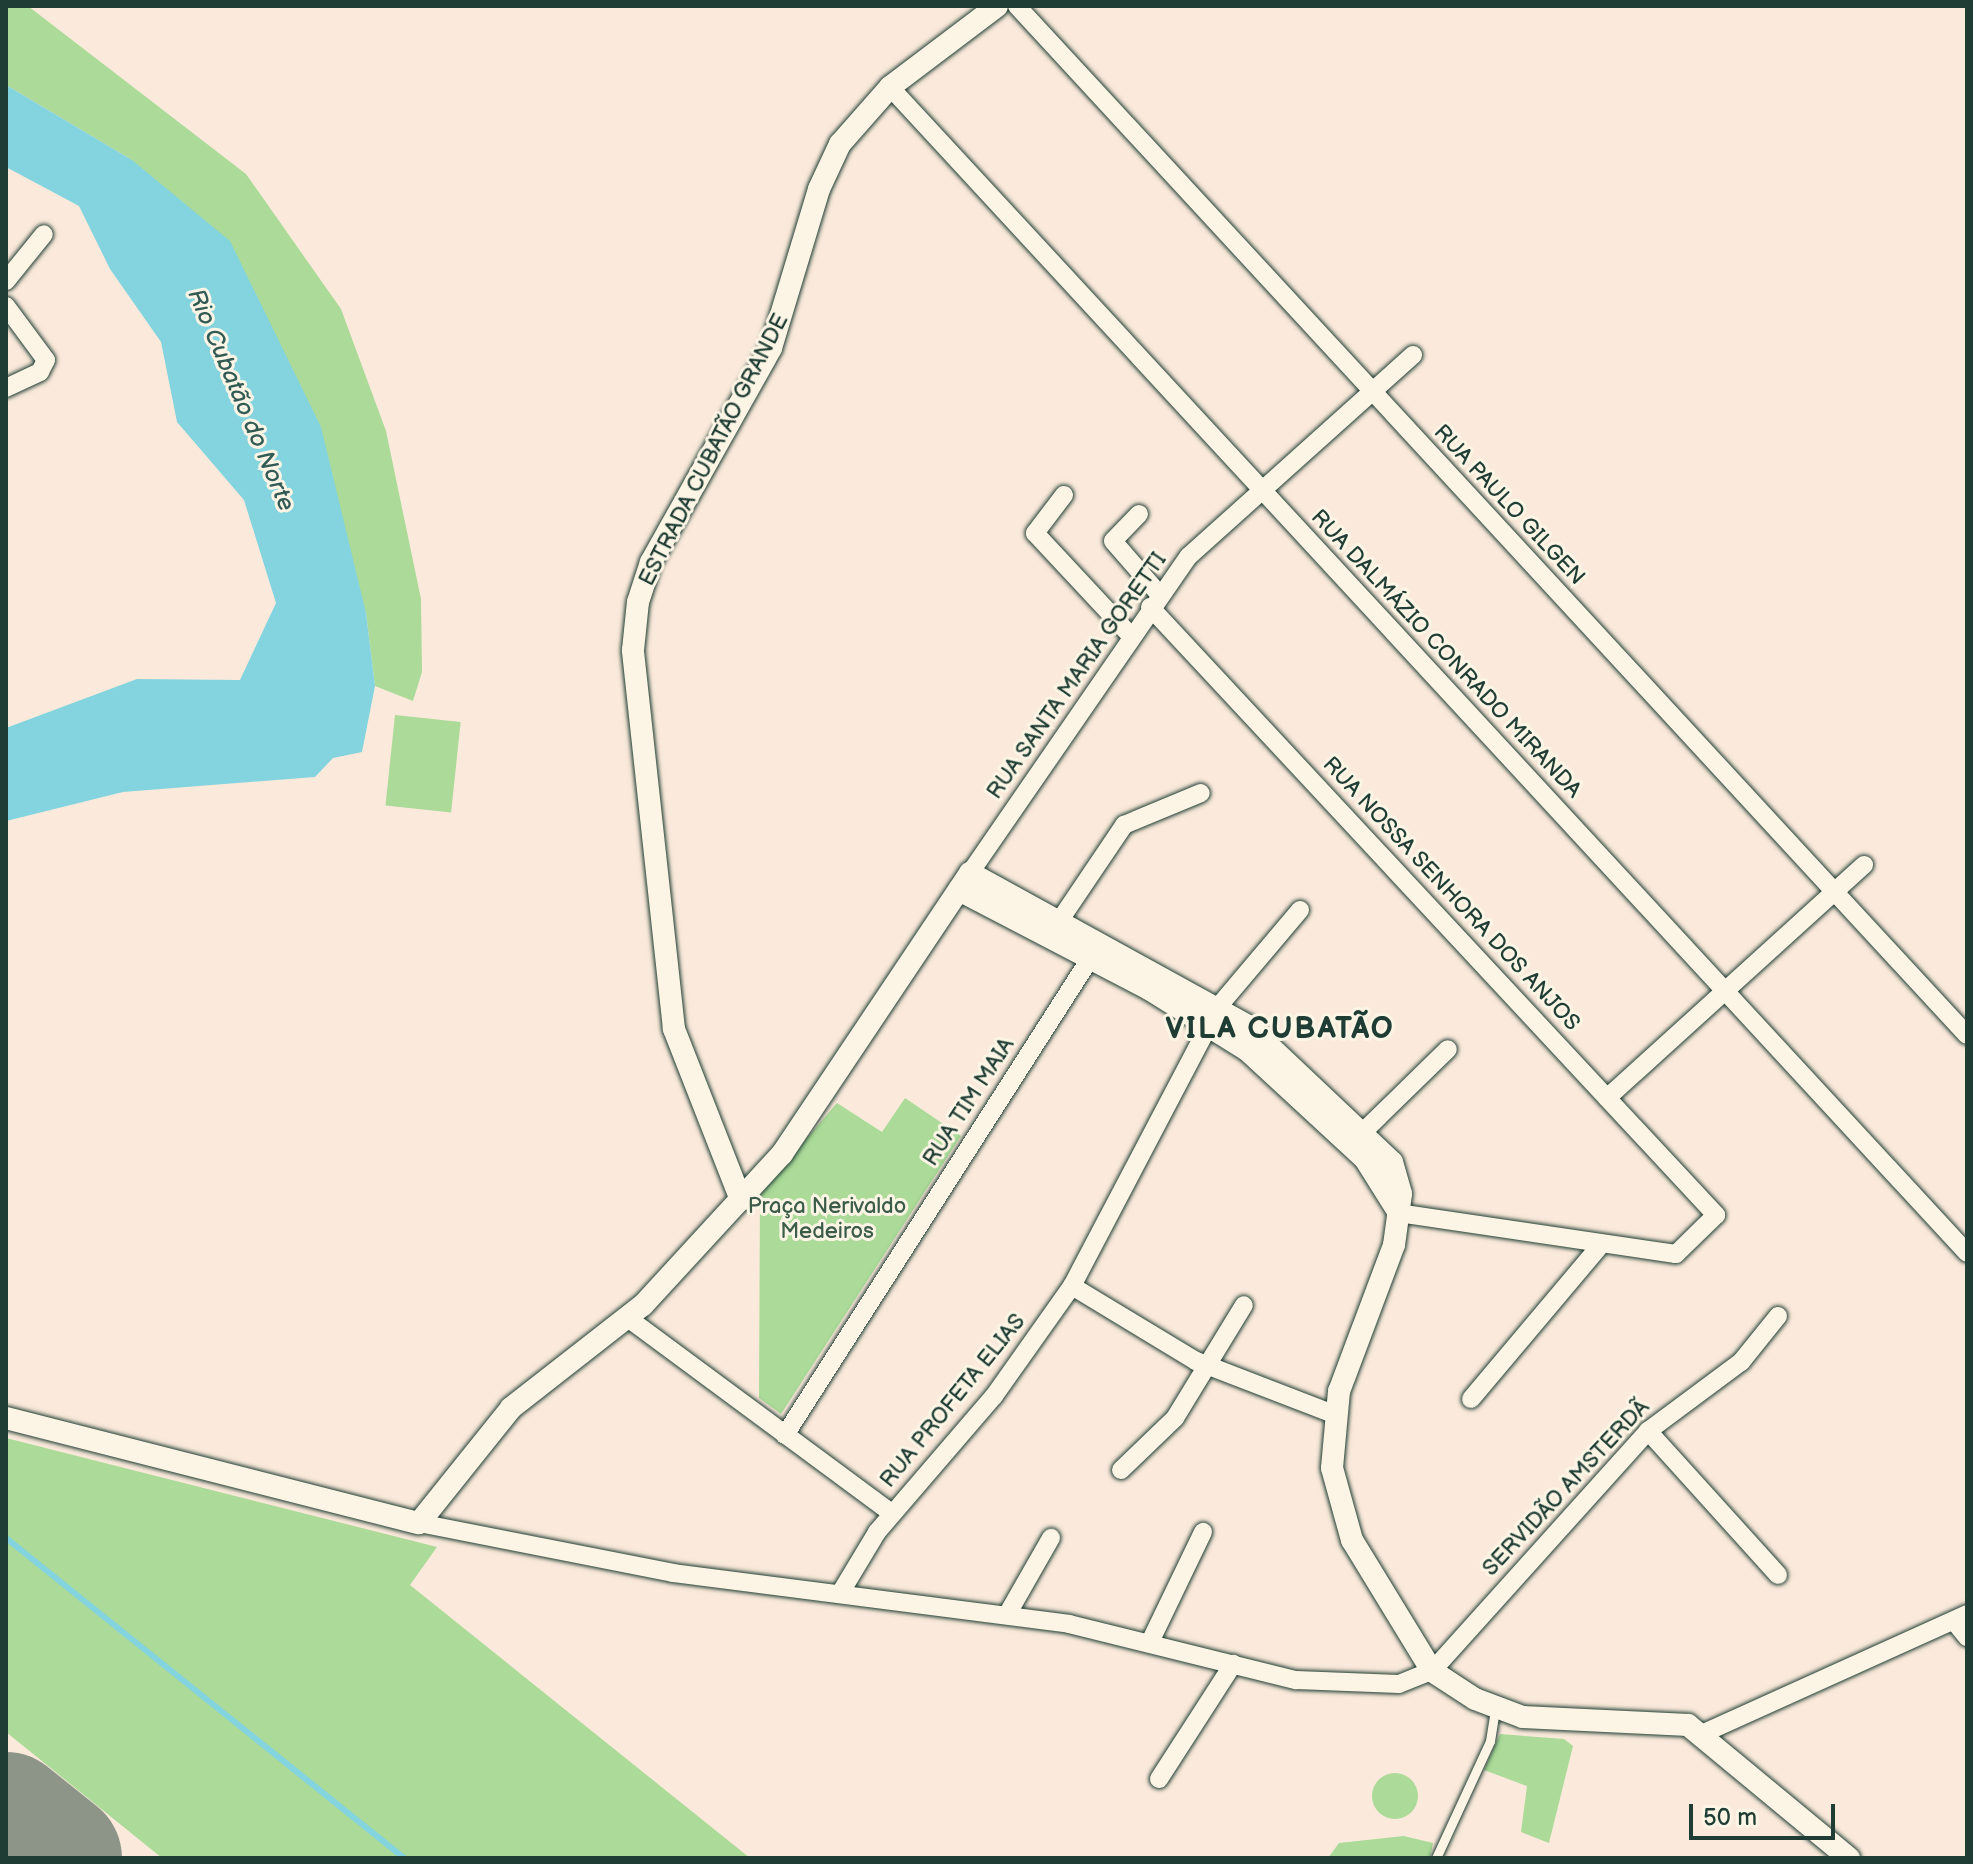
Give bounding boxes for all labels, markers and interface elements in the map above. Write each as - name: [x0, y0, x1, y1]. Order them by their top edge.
- water label: Rio Cubatão do Norte: [181, 285, 301, 515]
- street label: ESTRADA CUBATÃO GRANDE: [634, 310, 794, 590]
- street label: RUA PAULO GILGEN: [1428, 419, 1590, 591]
- street label: RUA DALMÁZIO CONRADO MIRANDA: [1305, 504, 1587, 804]
- street label: RUA SANTA MARIA GORETTI: [982, 548, 1172, 804]
- street label: RUA NOSSA SENHORA DOS ANJOS: [1317, 751, 1585, 1037]
- district label: VILA CUBATÃO: [1165, 1011, 1395, 1047]
- street label: RUA TIM MAIA: [918, 1033, 1020, 1171]
- park label: Praça Nerivaldo Medeiros: [748, 1193, 906, 1244]
- street label: RUA PROFETA ELIAS: [875, 1309, 1031, 1493]
- street label: SERVIDÃO AMSTERDÃ: [1477, 1394, 1655, 1582]
- scale bar: [1693, 1788, 1839, 1838]
- text: 50 m: [1703, 1803, 1757, 1832]

